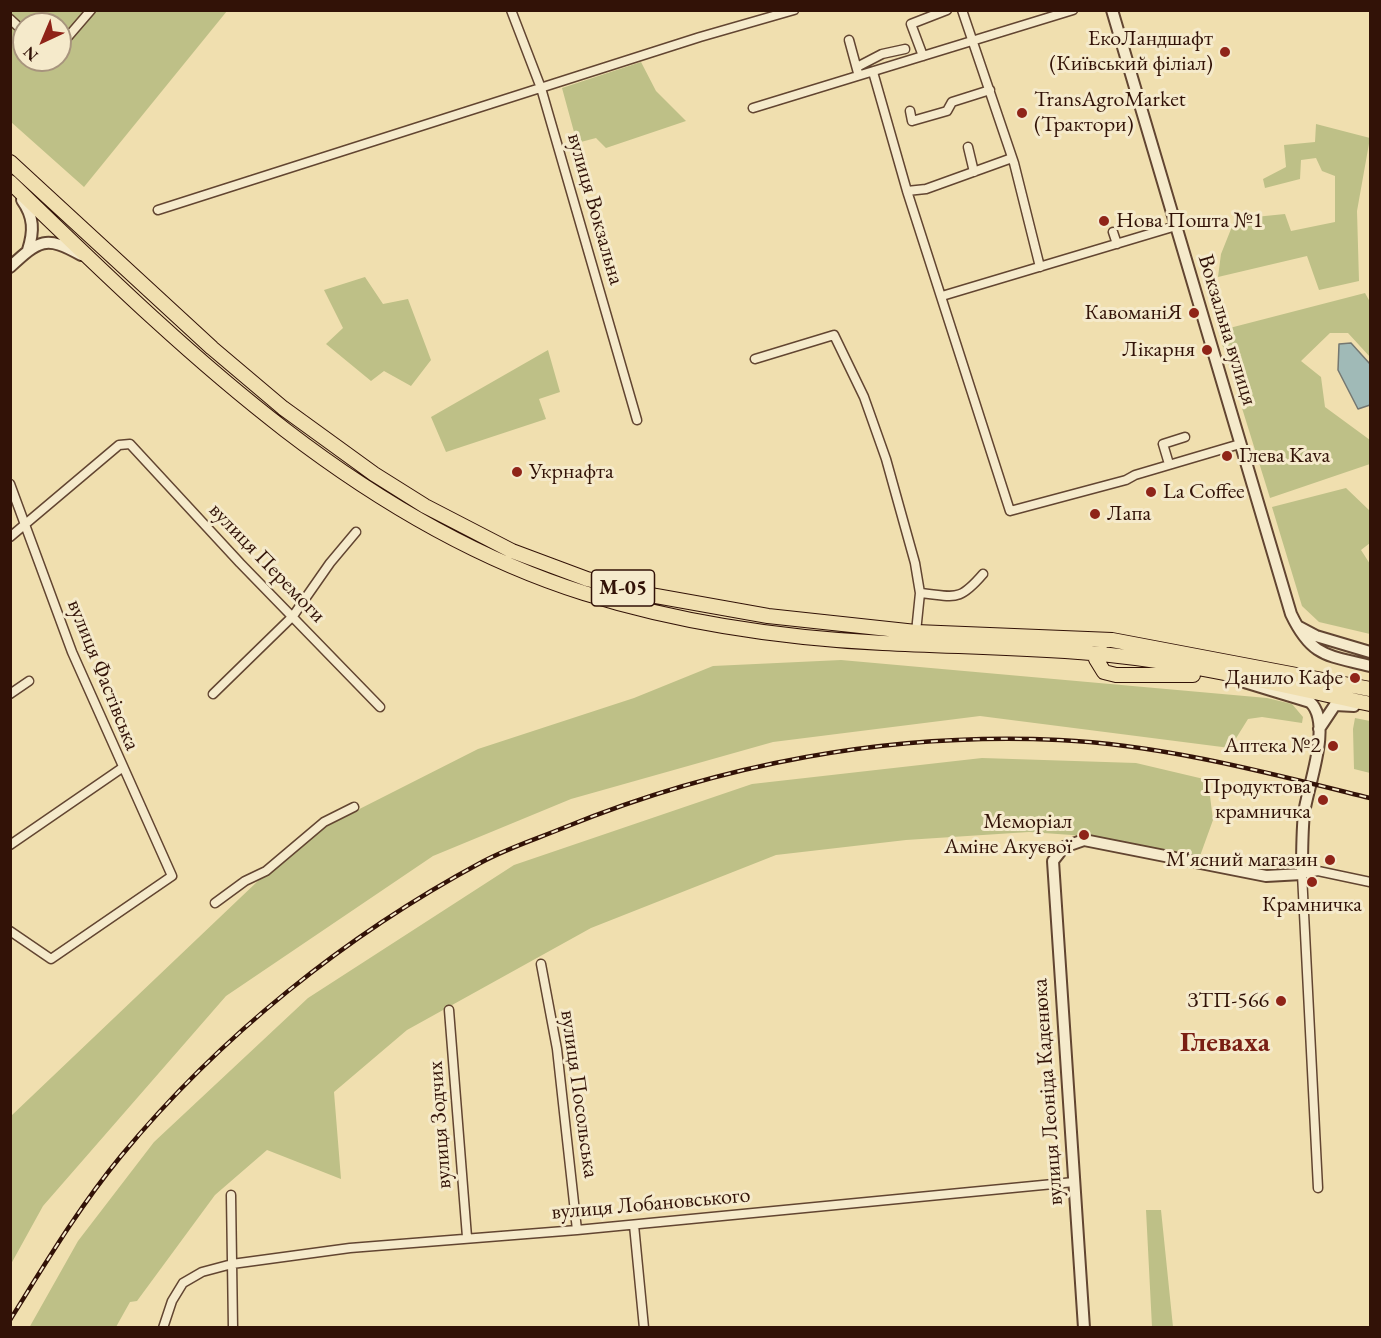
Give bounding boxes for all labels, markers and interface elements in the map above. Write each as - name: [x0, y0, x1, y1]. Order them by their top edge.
- north arrow: [12, 12, 72, 72]
- place label: ЕкоЛандшафт (Київський філіал): [1049, 26, 1213, 78]
- text: N: [19, 42, 42, 66]
- marker: ЕкоЛандшафт (Київський філіал): [1218, 45, 1232, 59]
- place label: TransAgroMarket (Трактори): [1034, 87, 1186, 138]
- marker: TransAgroMarket (Трактори): [1015, 106, 1029, 120]
- street label: вулиця Вокзальна: [561, 130, 629, 288]
- place label: Нова Пошта №1: [1116, 208, 1263, 234]
- marker: Нова Пошта №1: [1097, 214, 1111, 228]
- street label: Вокзальна вулиця: [1192, 251, 1262, 409]
- place label: КавоманіЯ: [1085, 300, 1182, 326]
- marker: КавоманіЯ: [1187, 306, 1201, 320]
- place label: Лікарня: [1122, 337, 1195, 363]
- marker: Лікарня: [1200, 343, 1214, 357]
- place label: Глева Kava: [1239, 443, 1330, 469]
- marker: Глева Kava: [1220, 449, 1234, 463]
- place label: Укрнафта: [529, 459, 614, 485]
- marker: Укрнафта: [510, 465, 524, 479]
- place label: La Coffee: [1163, 479, 1245, 505]
- marker: La Coffee: [1144, 485, 1158, 499]
- street label: вулиця Перемоги: [203, 497, 331, 629]
- place label: Лапа: [1107, 501, 1151, 527]
- marker: Лапа: [1088, 507, 1102, 521]
- road number: М-05: [592, 570, 654, 606]
- street label: вулиця Фастівська: [61, 596, 145, 754]
- place label: Данило Кафе: [1225, 665, 1343, 691]
- marker: Данило Кафе: [1348, 671, 1362, 685]
- place label: Аптека №2: [1224, 733, 1321, 759]
- marker: Аптека №2: [1326, 739, 1340, 753]
- place label: Продуктова крамничка: [1203, 774, 1311, 825]
- marker: Продуктова крамничка: [1316, 793, 1330, 807]
- place label: Меморіал Аміне Акуєвої: [944, 809, 1072, 860]
- marker: Меморіал Аміне Акуєвої: [1077, 828, 1091, 842]
- place label: М'ясний магазин: [1166, 847, 1318, 873]
- marker: М'ясний магазин: [1323, 853, 1337, 867]
- marker: Крамничка: [1305, 875, 1319, 889]
- place label: Крамничка: [1262, 892, 1362, 918]
- street label: вулиця Леоніда Каденюка: [1027, 978, 1069, 1206]
- place label: ЗТП-566: [1188, 988, 1269, 1014]
- marker: ЗТП-566: [1274, 994, 1288, 1008]
- street label: вулиця Посольська: [554, 1008, 604, 1180]
- district label: Глеваха: [1180, 1026, 1270, 1060]
- street label: вулиця Зодчих: [422, 1060, 458, 1190]
- street label: вулиця Лобановського: [550, 1182, 752, 1226]

